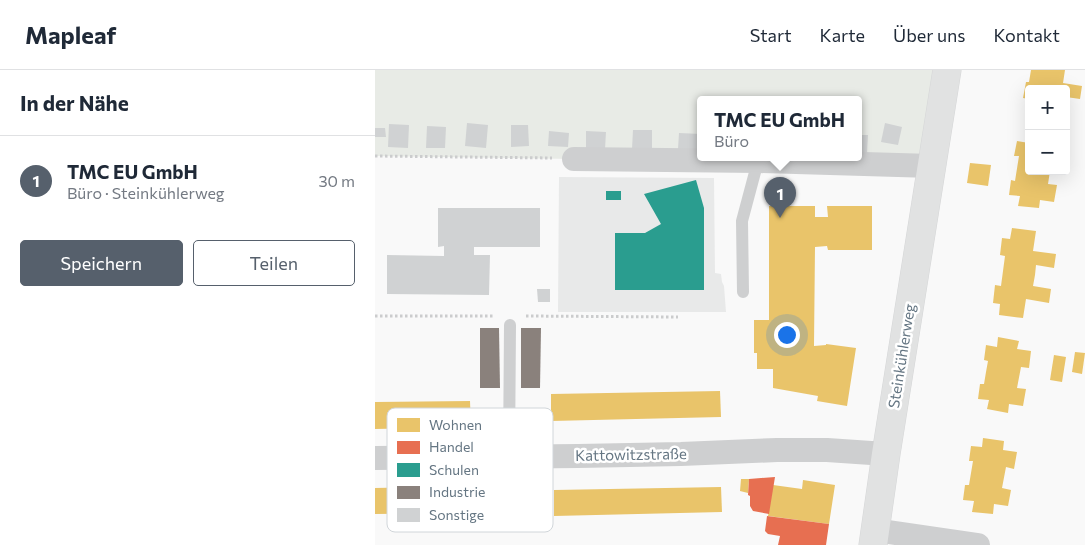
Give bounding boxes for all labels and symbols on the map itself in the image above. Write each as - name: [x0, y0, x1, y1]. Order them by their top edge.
- pin: 1: [764, 177, 796, 218]
- street label: Steinkühlerweg: [884, 302, 918, 409]
- your location: [774, 322, 800, 348]
- legend: [387, 408, 553, 532]
- text: Wohnen: [429, 416, 482, 433]
- text: Handel: [429, 438, 474, 455]
- street label: Kattowitzstraße: [575, 444, 687, 464]
- text: Schulen: [429, 461, 479, 478]
- text: Industrie: [429, 483, 486, 500]
- text: Sonstige: [429, 506, 484, 523]

